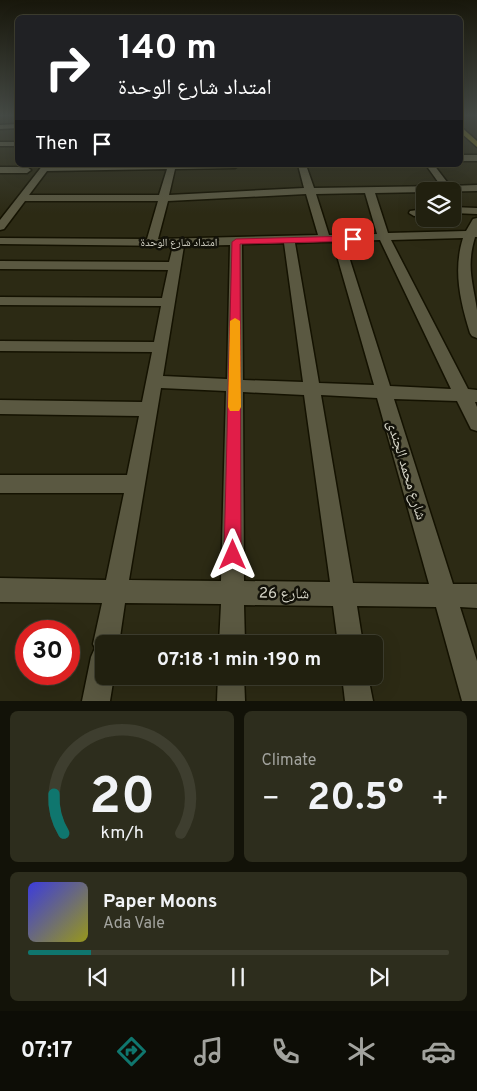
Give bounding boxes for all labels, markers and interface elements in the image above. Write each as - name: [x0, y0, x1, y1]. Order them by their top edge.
- text: 140 m: [118, 27, 217, 71]
- icon: right: [35, 35, 100, 100]
- text: امتداد شارع الوحدة: [118, 75, 272, 102]
- icon: arrive: [88, 130, 116, 158]
- text: Then: [35, 132, 78, 156]
- map controls: [416, 182, 461, 227]
- button: layers: [416, 182, 461, 227]
- pin: [332, 218, 374, 260]
- icon: arrive: [339, 225, 367, 253]
- street label: امتداد شارع الوحدة: [141, 236, 217, 250]
- street label: شارع محمد الجندى: [381, 418, 430, 523]
- position arrow: [206, 528, 258, 580]
- street label: شارع 26: [259, 585, 309, 604]
- speed limit sign: 30: [15, 620, 80, 685]
- text: 07:18 · 1 min · 190 m: [157, 648, 321, 672]
- text: Climate: [262, 751, 316, 771]
- text: 20: [89, 766, 155, 832]
- text: 20.5°: [307, 775, 403, 824]
- text: −: [262, 782, 280, 818]
- text: +: [431, 782, 449, 818]
- text: km/h: [100, 822, 143, 845]
- text: Paper Moons: [103, 890, 217, 914]
- text: Ada Vale: [103, 914, 165, 934]
- icon: previous: [84, 963, 112, 991]
- icon: pause: [224, 963, 252, 991]
- icon: next: [365, 963, 393, 991]
- icon: directions: [114, 1034, 149, 1069]
- icon: music: [191, 1034, 226, 1069]
- icon: phone: [268, 1034, 303, 1069]
- icon: climate: [344, 1034, 379, 1069]
- icon: car: [421, 1034, 456, 1069]
- text: 07:17: [21, 1038, 73, 1065]

